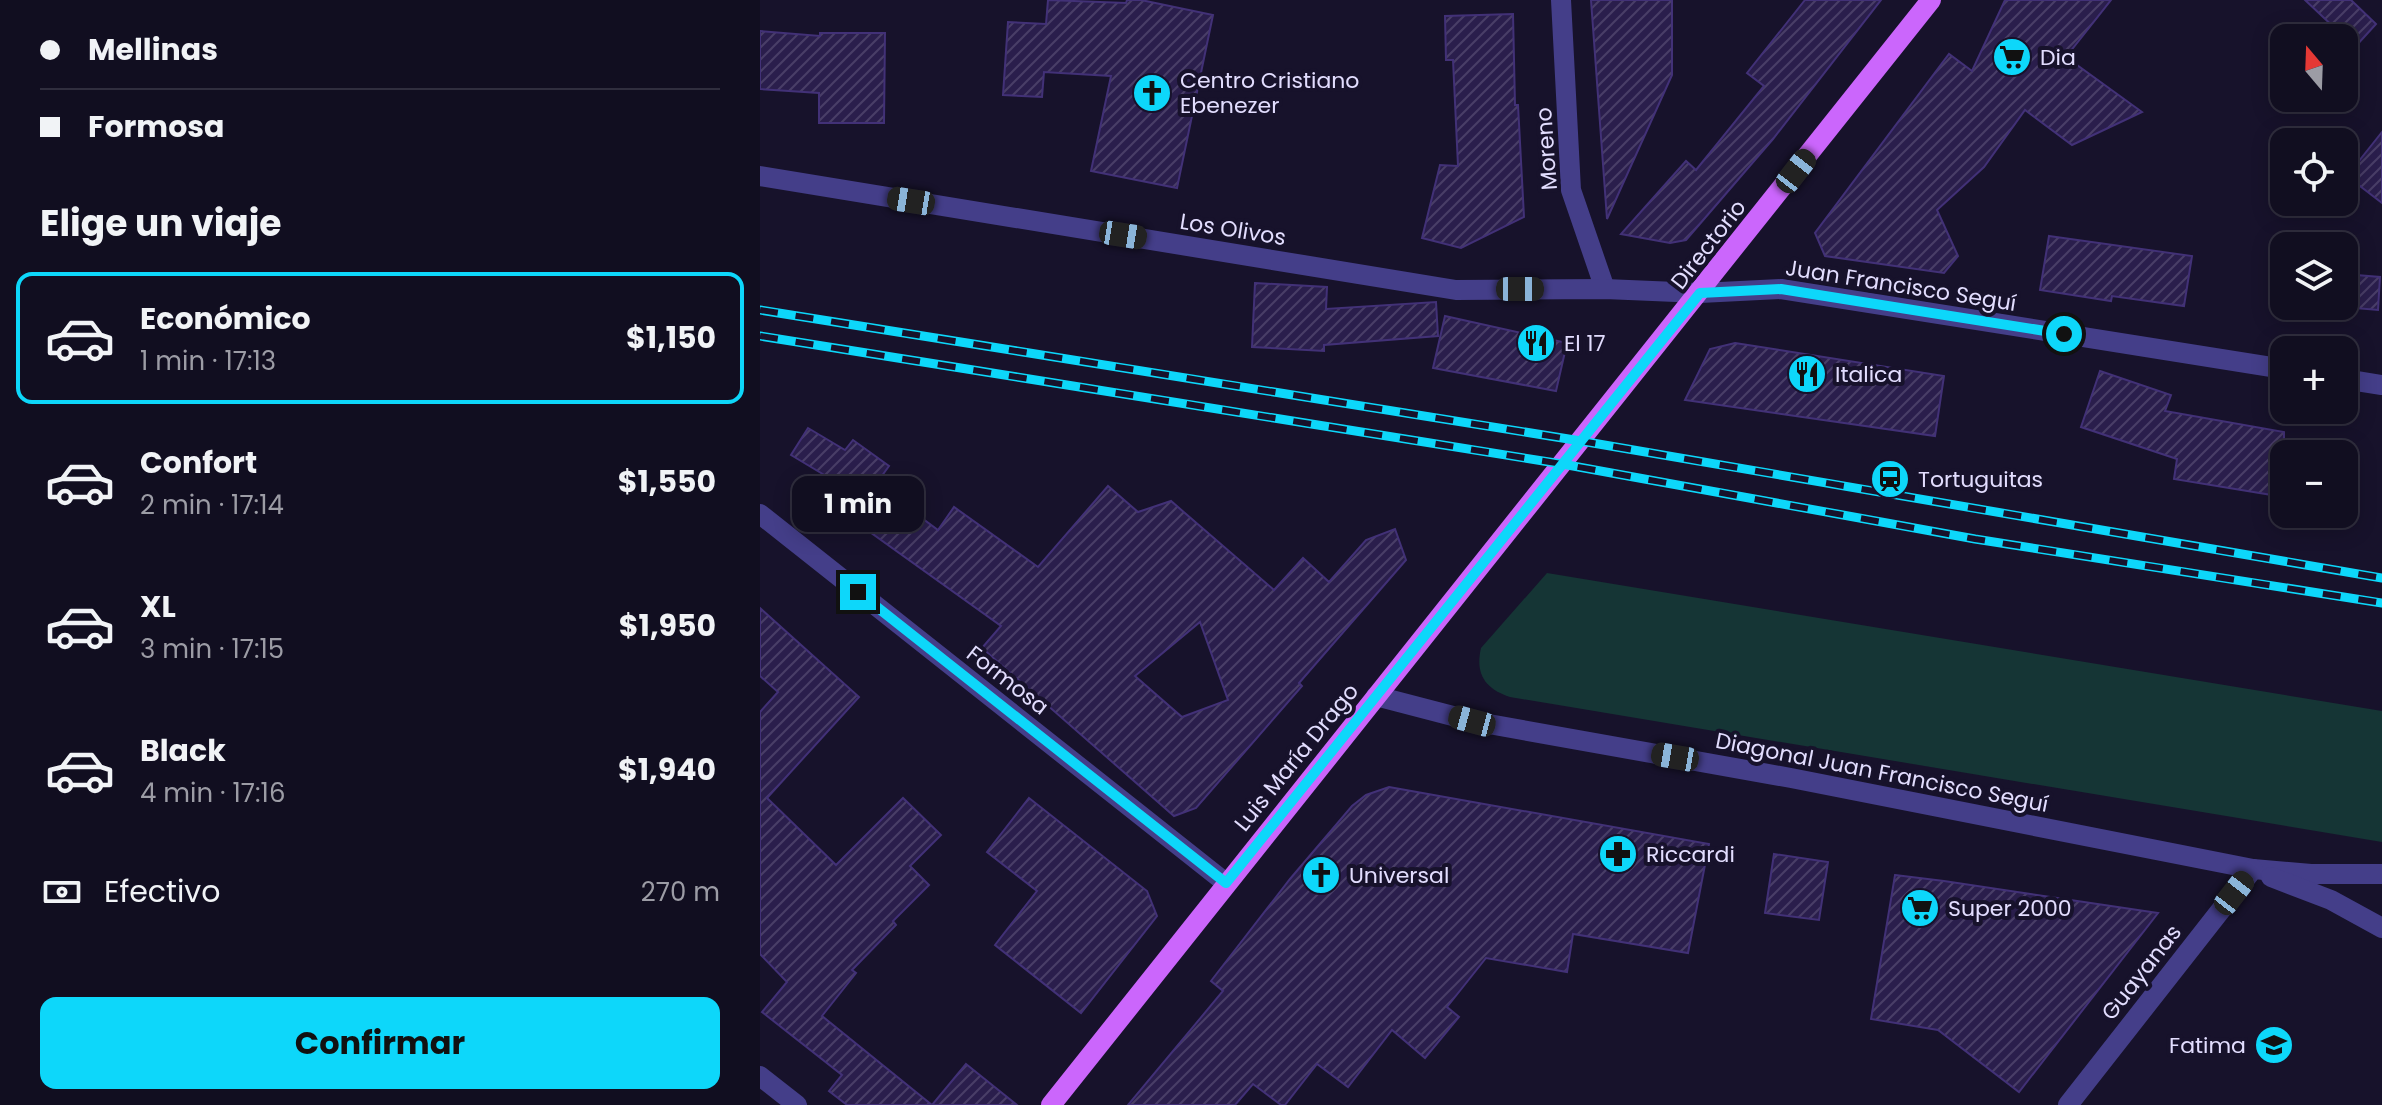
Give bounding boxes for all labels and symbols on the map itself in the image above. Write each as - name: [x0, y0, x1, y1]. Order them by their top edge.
- north arrow: [2270, 24, 2358, 112]
- supermarket icon: Dia: [1991, 36, 2033, 78]
- place label: Dia: [2040, 42, 2076, 73]
- place label: Centro Cristiano Ebenezer: [1180, 65, 1359, 121]
- church icon: Centro Cristiano Ebenezer: [1131, 72, 1173, 114]
- street label: Moreno: [1528, 106, 1565, 191]
- car: [1772, 145, 1820, 197]
- car: [885, 185, 937, 217]
- street label: Directorio: [1664, 193, 1753, 296]
- street label: Los Olivos: [1178, 206, 1288, 253]
- car: [1097, 219, 1149, 251]
- street label: Juan Francisco Seguí: [1783, 252, 2019, 319]
- car: [1496, 277, 1544, 301]
- route start: [2046, 316, 2082, 352]
- restaurant icon: El 17: [1515, 322, 1557, 364]
- place label: El 17: [1564, 328, 1606, 359]
- restaurant icon: Italica: [1786, 353, 1828, 395]
- place label: Italica: [1835, 359, 1902, 390]
- station icon: Tortuguitas: [1869, 458, 1911, 500]
- place label: Tortuguitas: [1918, 464, 2043, 495]
- callout: 1 min: [792, 476, 924, 532]
- route end: [840, 574, 876, 610]
- street label: Formosa: [960, 638, 1055, 722]
- street label: Luis María Drago: [1227, 677, 1366, 838]
- car: [1446, 703, 1498, 739]
- street label: Diagonal Juan Francisco Seguí: [1713, 725, 2051, 820]
- car: [1649, 741, 1701, 773]
- pharmacy icon: Riccardi: [1597, 833, 1639, 875]
- place label: Riccardi: [1646, 839, 1735, 870]
- church icon: Universal: [1300, 854, 1342, 896]
- place label: Universal: [1349, 860, 1449, 891]
- car: [2210, 867, 2258, 919]
- supermarket icon: Super 2000: [1899, 887, 1941, 929]
- place label: Super 2000: [1948, 893, 2072, 924]
- street label: Guayanas: [2094, 918, 2189, 1027]
- school or university icon: Fatima: [2253, 1024, 2295, 1066]
- place label: Fatima: [2169, 1030, 2246, 1061]

